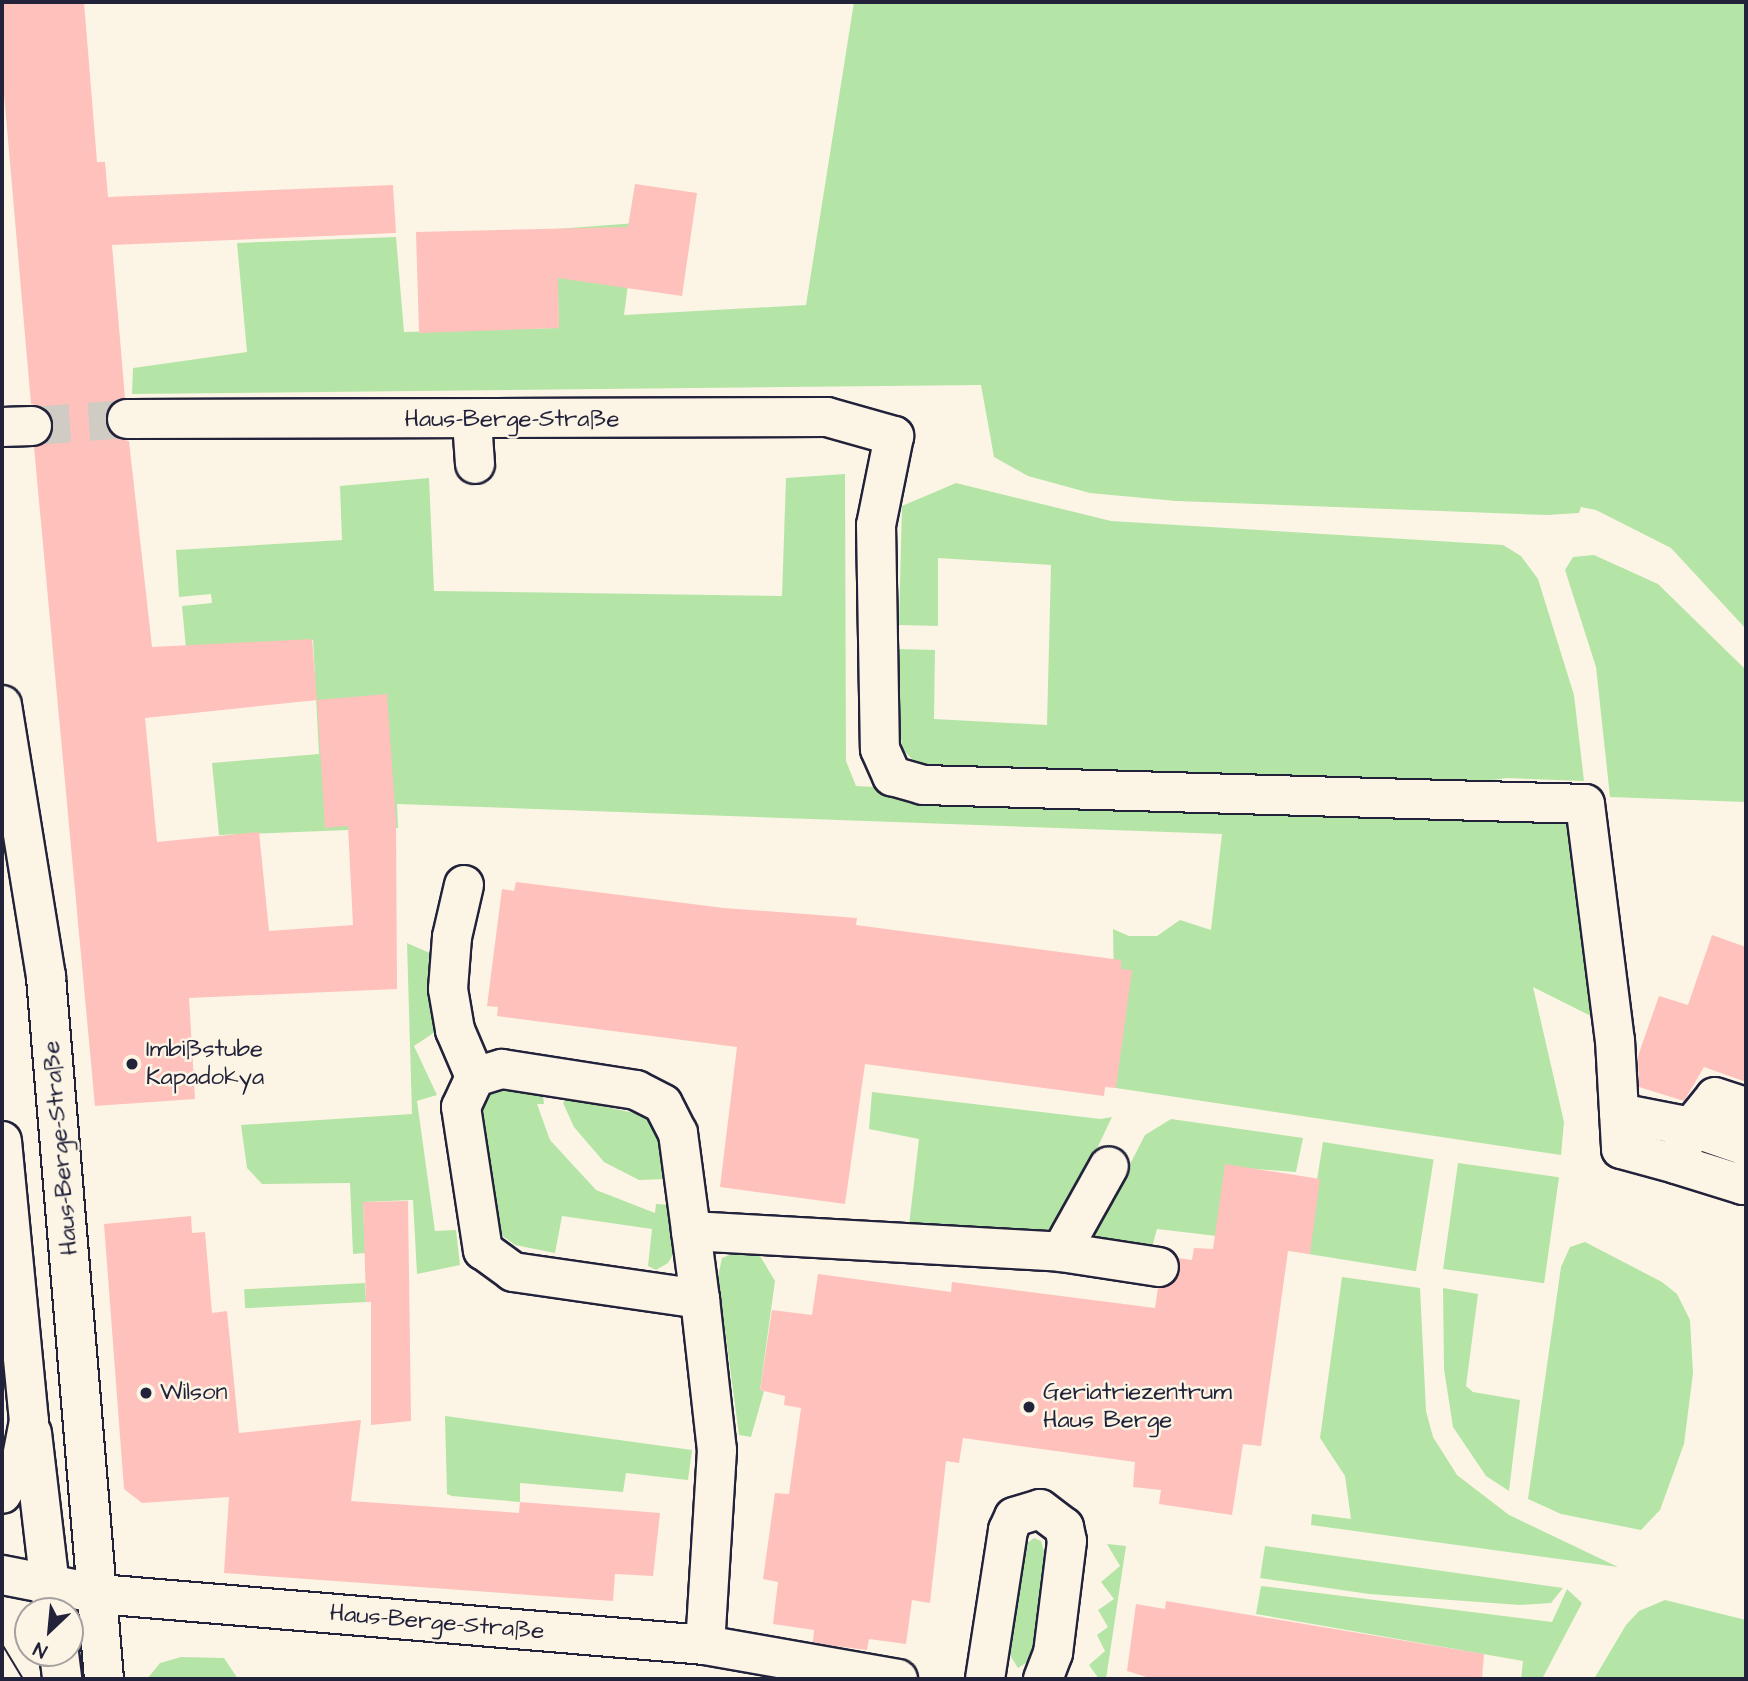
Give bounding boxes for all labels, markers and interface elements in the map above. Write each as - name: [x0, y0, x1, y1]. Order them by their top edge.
- street label: Haus-Berge-Straße: [404, 406, 620, 434]
- place label: Imbißstube Kapadokya: [146, 1036, 264, 1092]
- street label: Haus-Berge-Straße: [37, 1040, 85, 1256]
- marker: Imbißstube Kapadokya: [124, 1056, 140, 1072]
- place label: Wilson: [160, 1379, 228, 1407]
- place label: Geriatriezentrum Haus Berge: [1043, 1379, 1232, 1435]
- marker: Wilson: [138, 1385, 154, 1401]
- marker: Geriatriezentrum Haus Berge: [1021, 1399, 1037, 1415]
- north arrow: [14, 1597, 84, 1667]
- street label: Haus-Berge-Straße: [329, 1599, 545, 1647]
- text: N: [29, 1635, 52, 1664]

